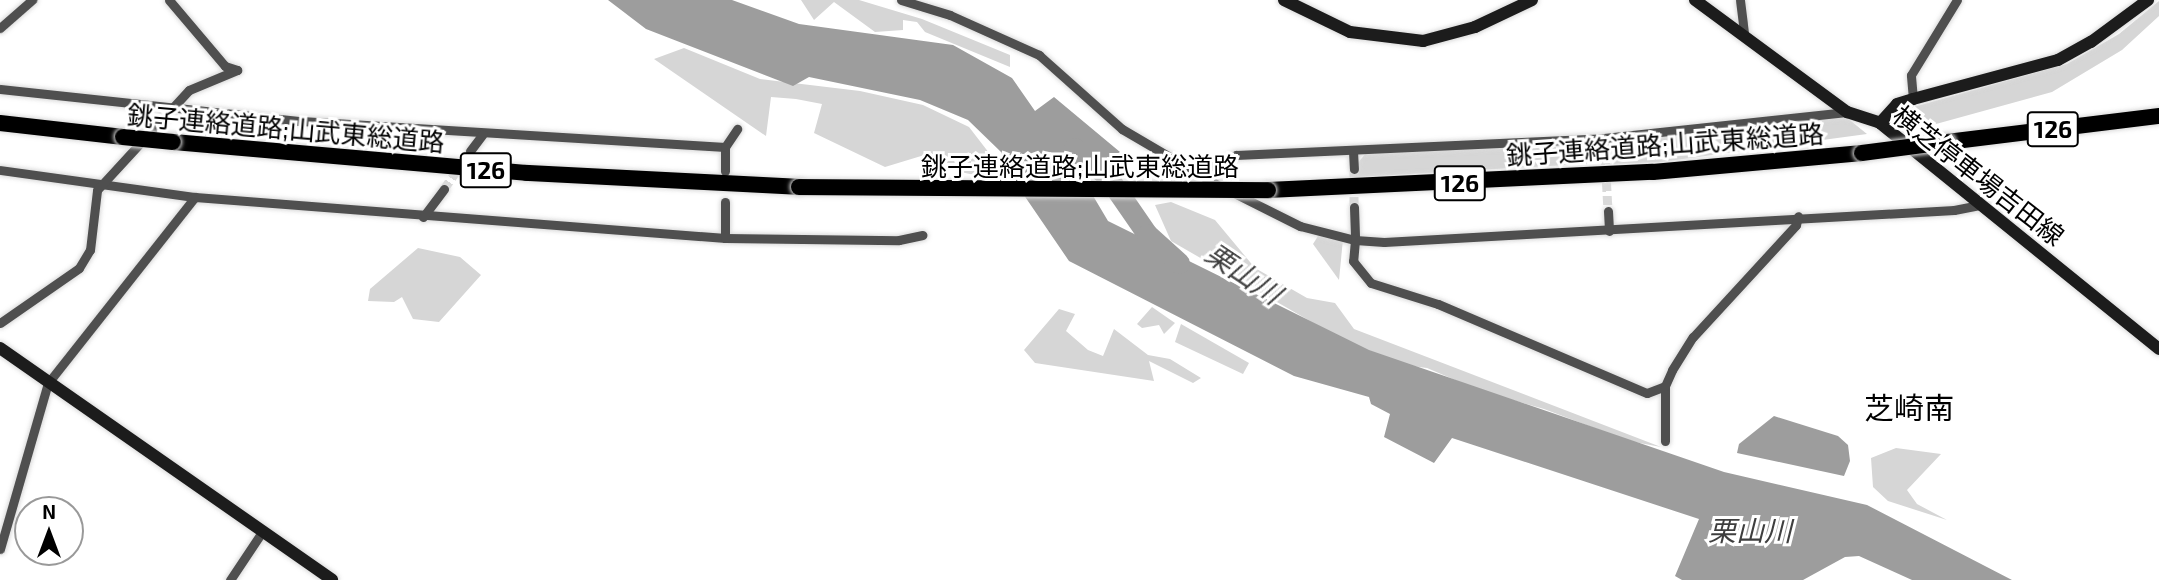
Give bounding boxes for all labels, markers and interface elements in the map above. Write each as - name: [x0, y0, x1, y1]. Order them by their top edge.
- street label: 銚子連絡道路;山武東総道路: [126, 99, 446, 157]
- street label: 横芝停車場吉田線: [1887, 99, 2071, 251]
- road number: 126: [2027, 108, 2079, 149]
- street label: 銚子連絡道路;山武東総道路: [1505, 117, 1825, 171]
- road number: 126: [460, 150, 512, 190]
- street label: 銚子連絡道路;山武東総道路: [921, 150, 1239, 182]
- road number: 126: [1434, 162, 1486, 204]
- water label: 栗山川: [1200, 236, 1288, 310]
- district label: 芝崎南: [1864, 389, 1954, 425]
- north arrow: [14, 496, 84, 566]
- text: N: [42, 500, 56, 523]
- water label: 栗山川: [1708, 513, 1792, 547]

